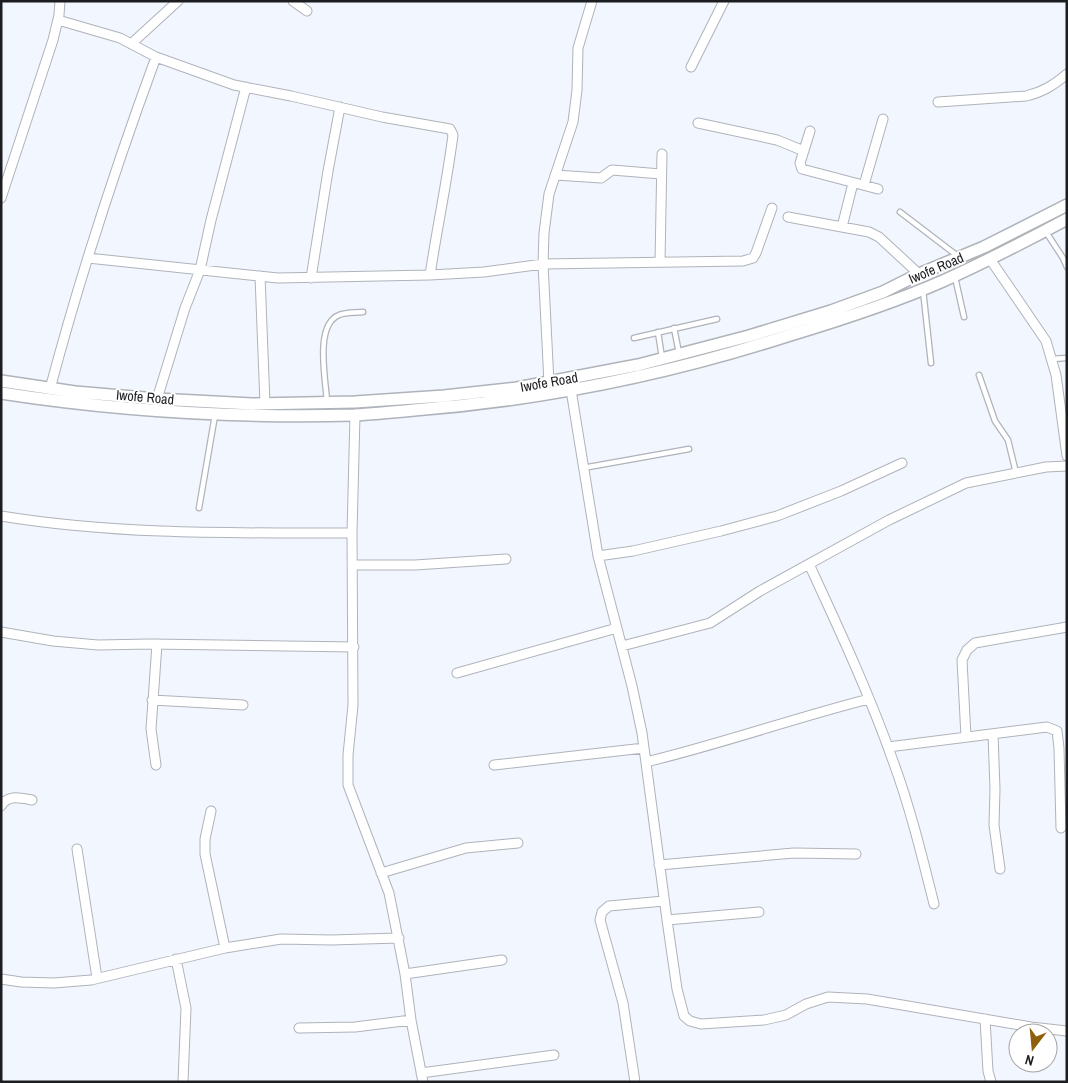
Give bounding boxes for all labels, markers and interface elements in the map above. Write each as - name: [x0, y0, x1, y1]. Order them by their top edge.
- street label: Iwofe Road: [906, 248, 966, 288]
- street label: Iwofe Road: [519, 368, 579, 396]
- street label: Iwofe Road: [115, 386, 175, 408]
- north arrow: [1008, 1023, 1058, 1073]
- text: N: [1023, 1051, 1036, 1070]

